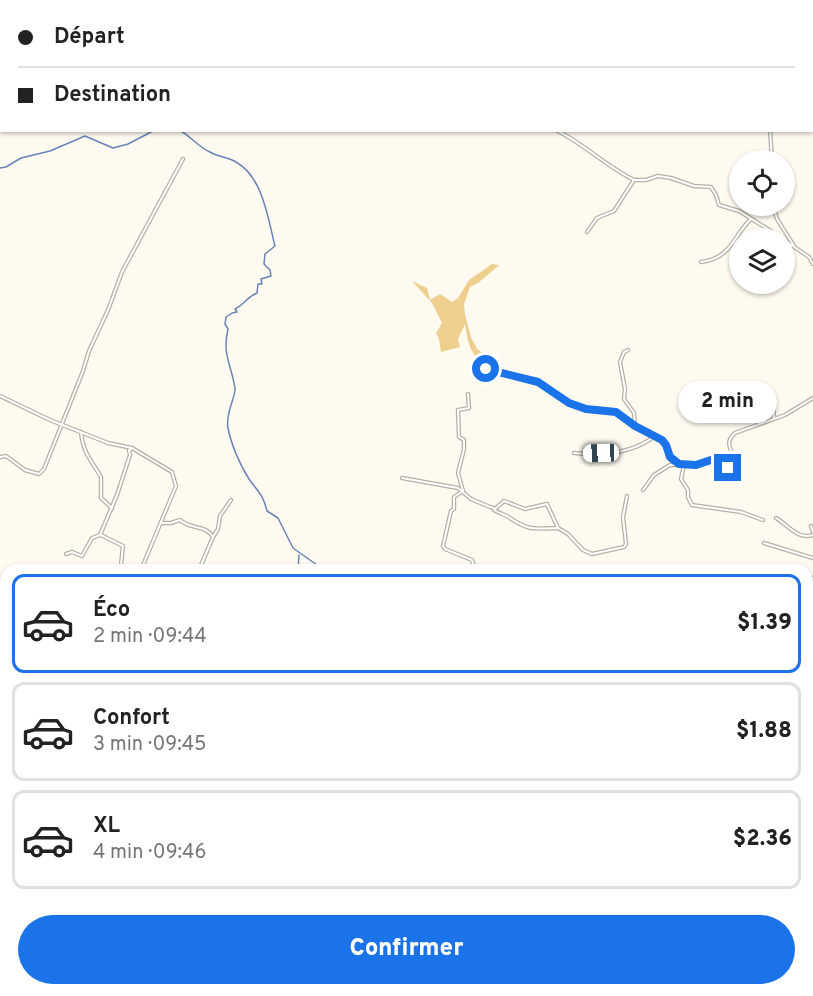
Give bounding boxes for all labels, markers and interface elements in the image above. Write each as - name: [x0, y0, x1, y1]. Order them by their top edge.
- text: Départ: [54, 24, 125, 51]
- text: Destination: [54, 82, 171, 109]
- map controls: [729, 150, 795, 294]
- button: locate: [729, 150, 795, 216]
- button: layers: [729, 228, 795, 294]
- route start: [472, 355, 499, 382]
- callout: 2 min: [678, 381, 777, 423]
- text: 2 min: [701, 389, 754, 415]
- car: [583, 443, 619, 463]
- route end: [714, 454, 741, 481]
- icon: car: [21, 597, 75, 651]
- text: Éco: [93, 597, 130, 624]
- text: $1.39: [737, 610, 792, 637]
- text: 2 min · 09:44: [93, 624, 207, 650]
- icon: car: [21, 705, 75, 759]
- text: Confort: [93, 705, 170, 732]
- text: $1.88: [736, 718, 792, 745]
- text: 3 min · 09:45: [93, 732, 207, 758]
- icon: car: [21, 813, 75, 867]
- text: XL: [93, 813, 120, 840]
- text: $2.36: [733, 826, 792, 853]
- text: 4 min · 09:46: [93, 840, 206, 866]
- button: Confirmer: [18, 915, 795, 984]

